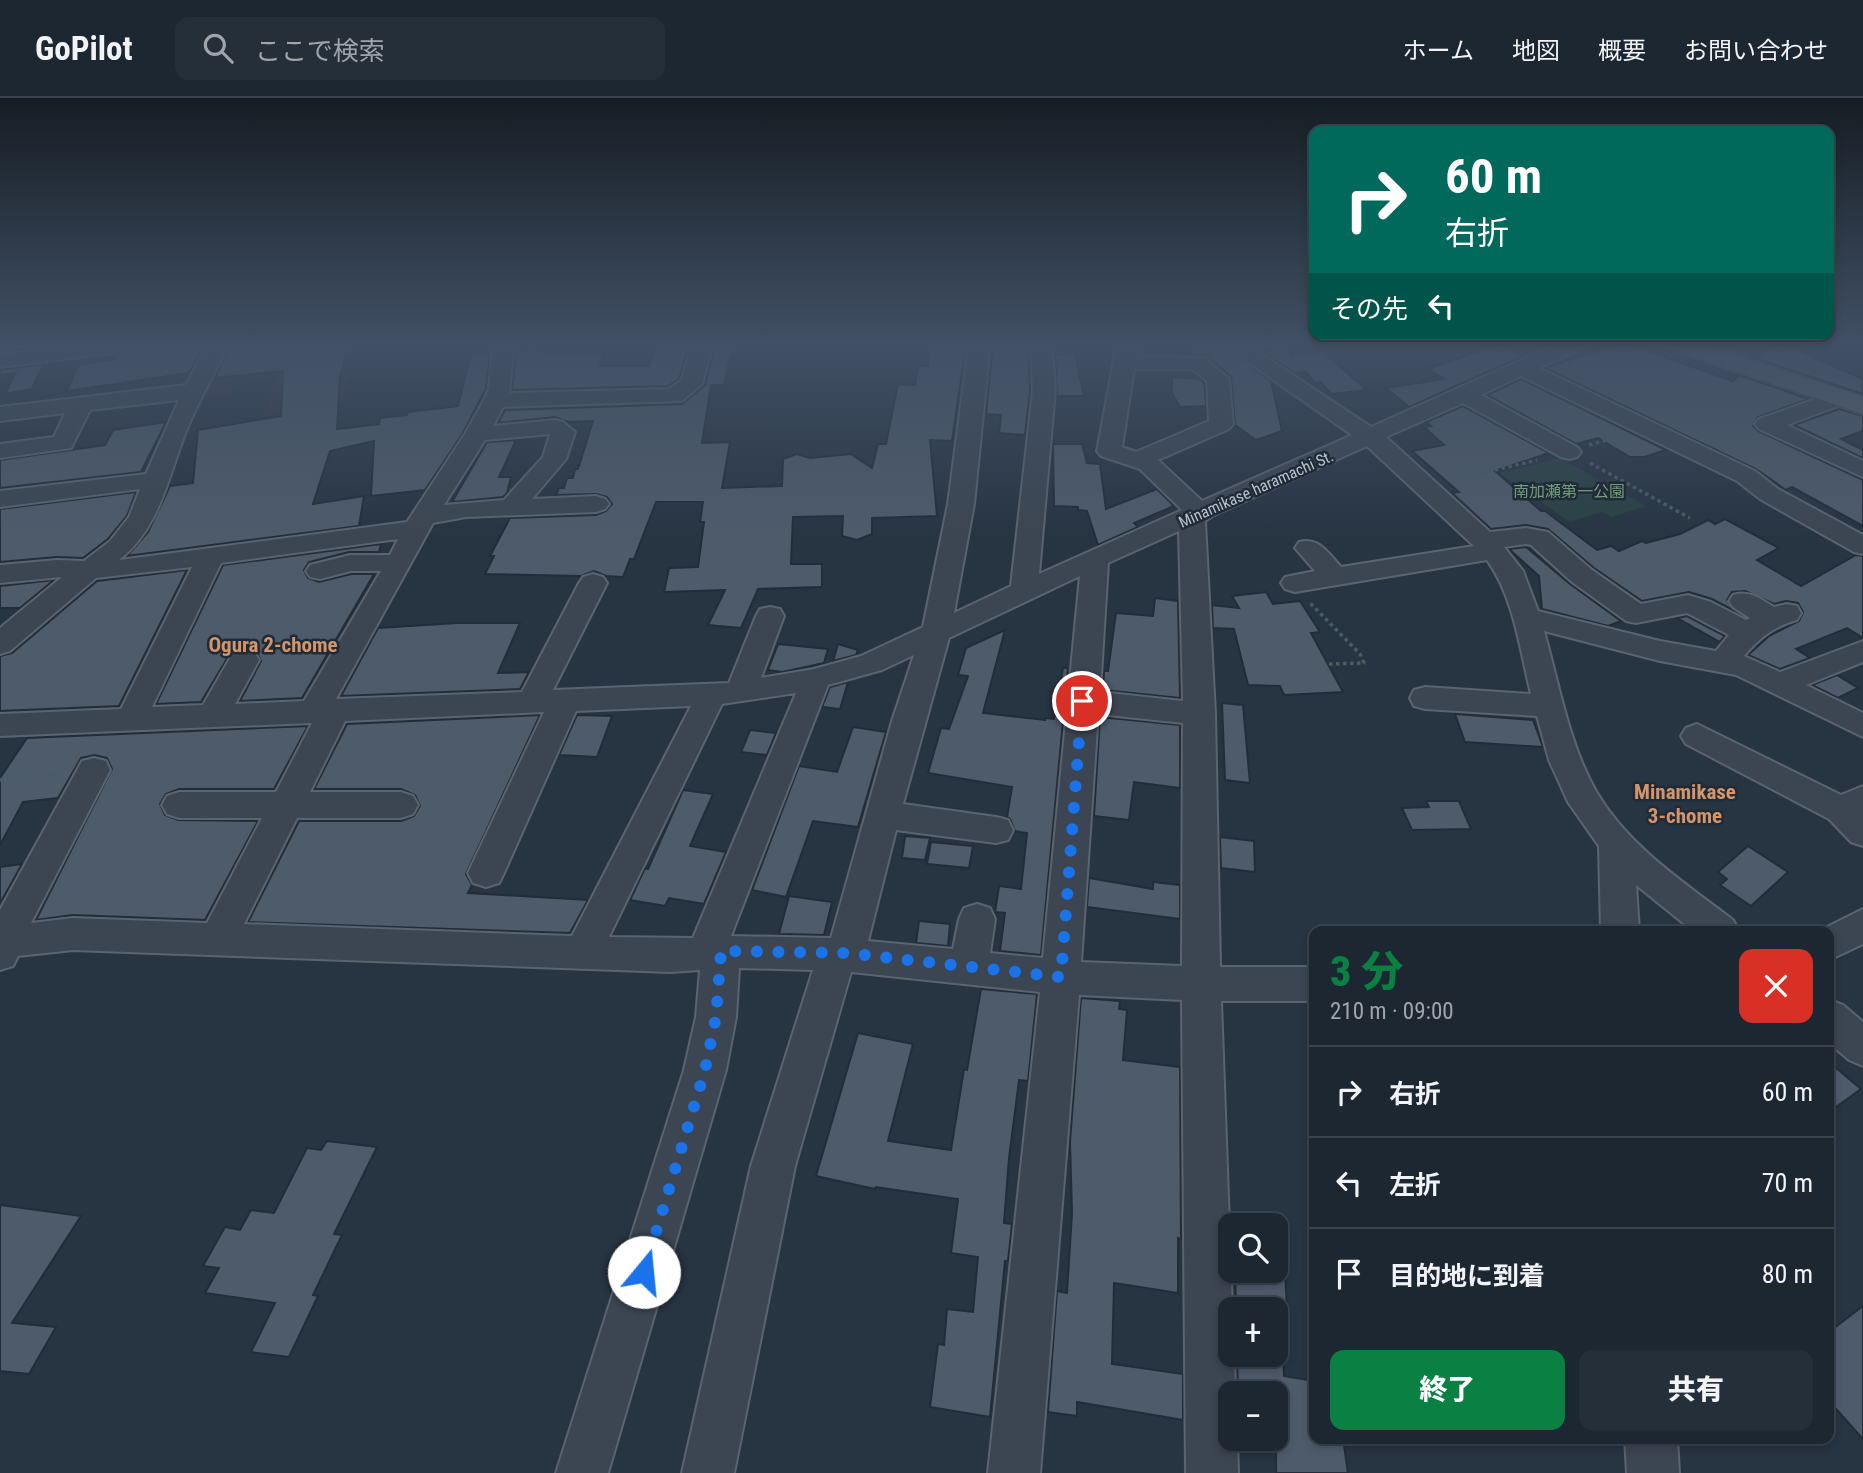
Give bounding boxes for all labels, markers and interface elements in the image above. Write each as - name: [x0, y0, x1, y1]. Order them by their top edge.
- search box: [175, 17, 665, 80]
- text: GoPilot: [35, 29, 133, 68]
- icon: search: [199, 29, 237, 67]
- text: ここで検索: [255, 36, 385, 66]
- text: ホーム: [1403, 37, 1474, 65]
- text: 地図: [1512, 37, 1560, 65]
- text: 概要: [1598, 37, 1646, 65]
- text: お問い合わせ: [1684, 37, 1828, 65]
- text: 60 m: [1445, 148, 1542, 205]
- icon: right: [1330, 154, 1421, 245]
- text: 右折: [1445, 214, 1509, 252]
- icon: left: [1422, 287, 1460, 325]
- text: その先: [1330, 294, 1408, 324]
- street label: Minamikase haramachi St.: [1176, 446, 1336, 532]
- park label: 南加瀬第一公園: [1513, 482, 1625, 501]
- district label: Ogura 2-chome: [208, 633, 338, 657]
- pin: [1052, 671, 1112, 731]
- icon: arrive: [1063, 682, 1101, 720]
- district label: Minamikase 3-chome: [1634, 780, 1736, 828]
- text: 3 分: [1330, 947, 1403, 996]
- button: close: [1739, 949, 1813, 1023]
- text: 210 m · 09:00: [1330, 998, 1454, 1025]
- icon: right: [1330, 1073, 1368, 1111]
- text: 60 m: [1762, 1077, 1813, 1107]
- text: 右折: [1389, 1079, 1441, 1109]
- icon: left: [1330, 1164, 1368, 1202]
- text: 70 m: [1762, 1168, 1813, 1198]
- text: 左折: [1389, 1170, 1441, 1200]
- map controls: [1218, 1213, 1288, 1451]
- button: search: [1218, 1213, 1288, 1283]
- position arrow: [607, 1235, 681, 1309]
- icon: arrive: [1330, 1255, 1368, 1293]
- text: 80 m: [1762, 1259, 1813, 1289]
- text: 目的地に到着: [1389, 1261, 1545, 1291]
- button: +: [1218, 1297, 1288, 1367]
- button: 終了: [1330, 1350, 1565, 1430]
- button: 共有: [1579, 1350, 1813, 1430]
- button: −: [1218, 1381, 1288, 1451]

